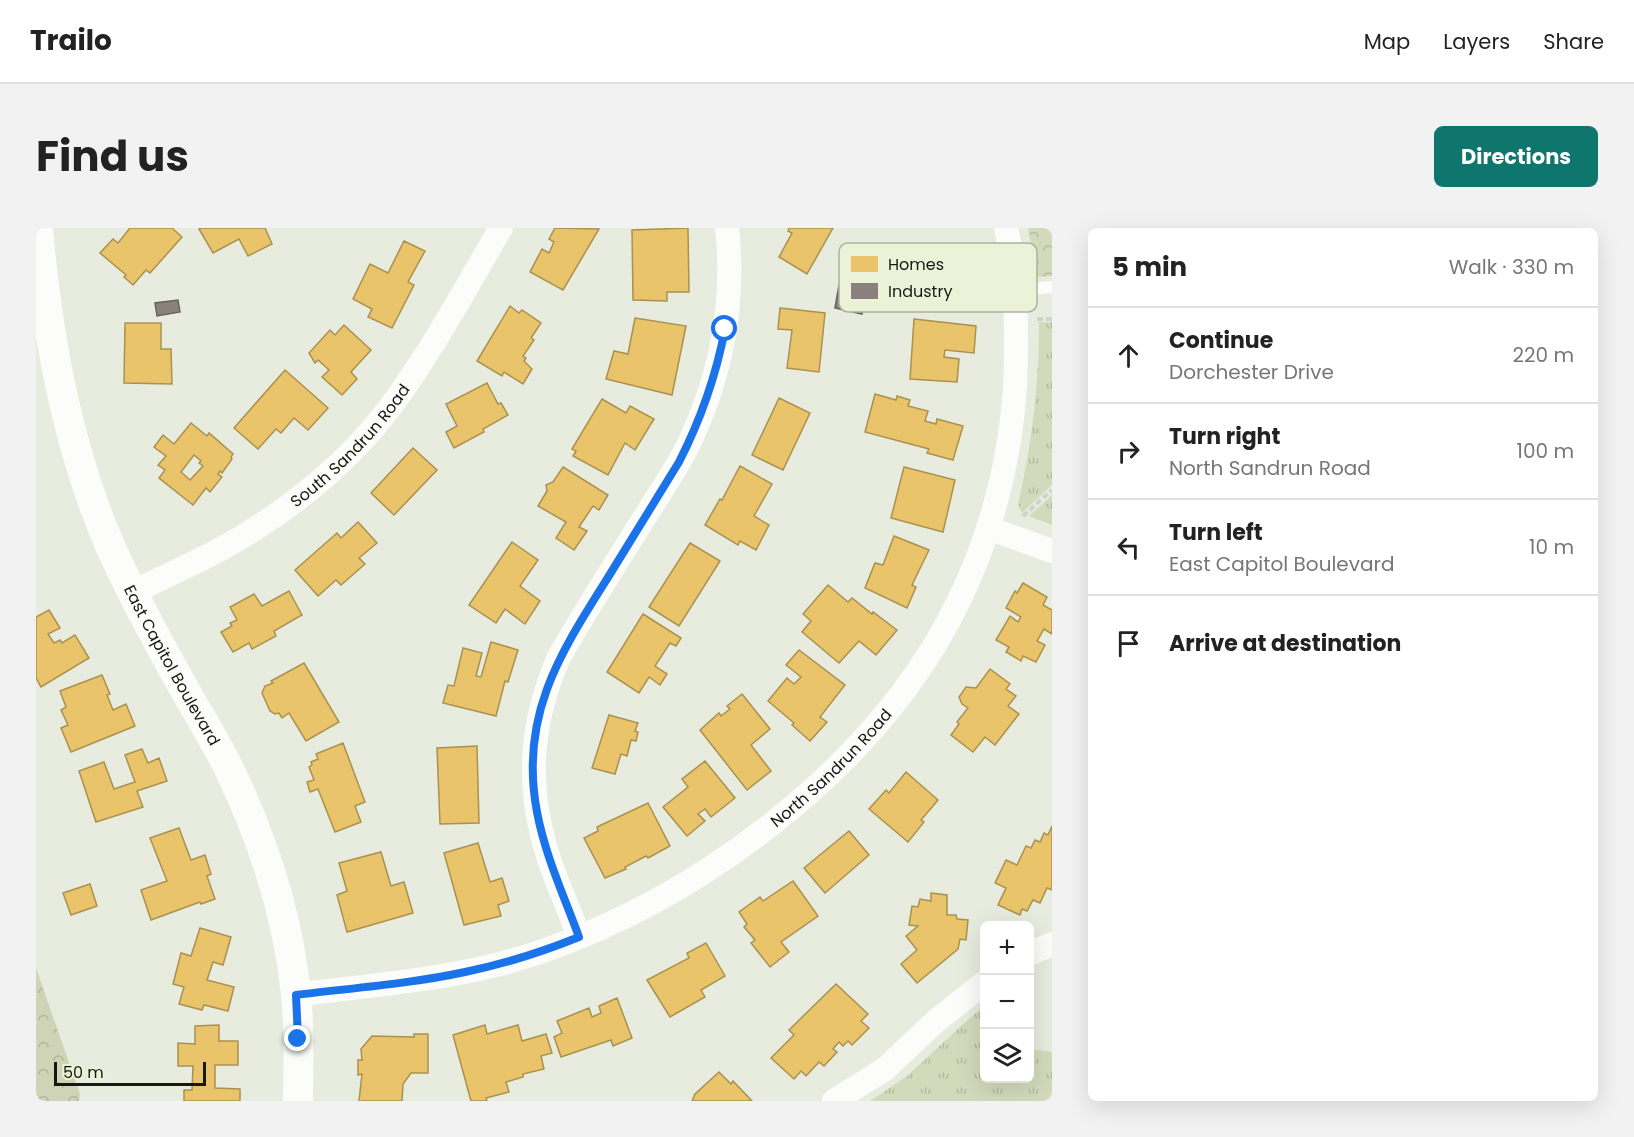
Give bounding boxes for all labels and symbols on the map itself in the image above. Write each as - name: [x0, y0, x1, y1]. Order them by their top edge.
- legend: [839, 243, 1037, 312]
- text: Homes: [888, 253, 944, 276]
- text: Industry: [888, 280, 952, 303]
- route start: [711, 315, 737, 341]
- street label: South Sandrun Road: [286, 379, 415, 513]
- street label: East Capitol Boulevard: [118, 581, 226, 750]
- street label: North Sandrun Road: [766, 704, 897, 833]
- route end: [284, 1025, 310, 1051]
- scale bar: [54, 1059, 206, 1086]

